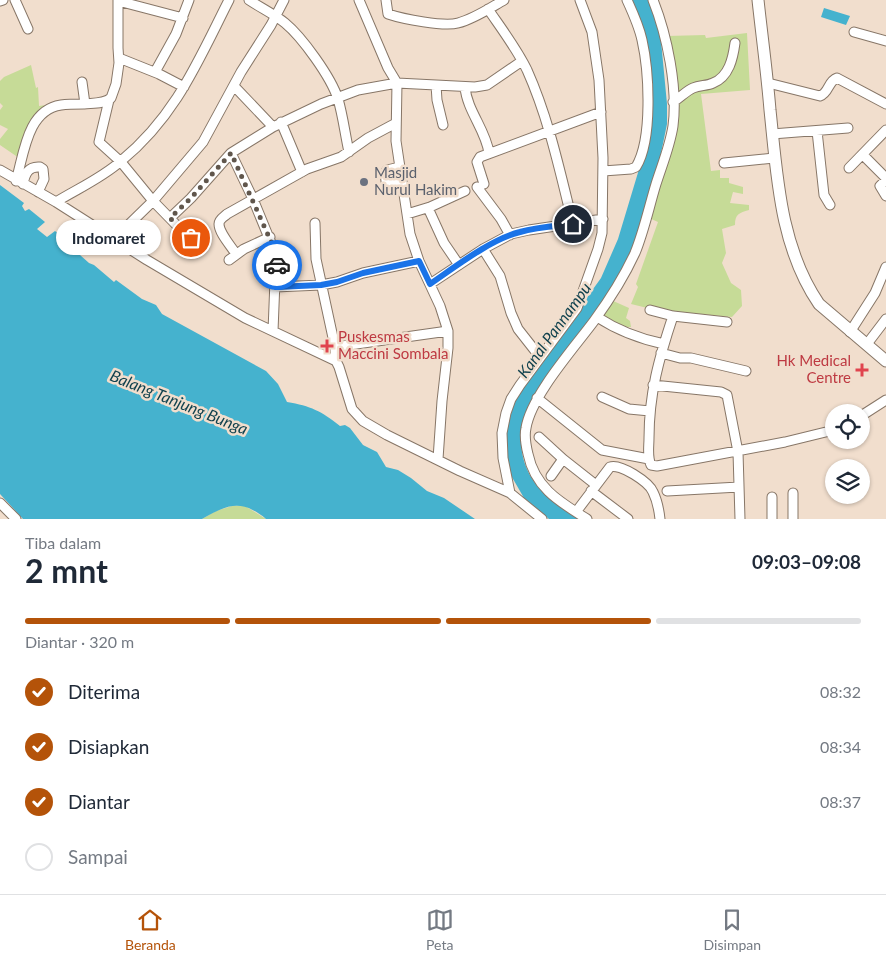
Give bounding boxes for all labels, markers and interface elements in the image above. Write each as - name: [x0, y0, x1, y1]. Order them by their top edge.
- place label: Masjid Nurul Hakim: [374, 163, 457, 198]
- marker: Masjid Nurul Hakim: [358, 176, 370, 188]
- pin: [552, 203, 594, 245]
- icon: home: [559, 210, 587, 238]
- pin: [170, 217, 212, 259]
- callout: Indomaret: [56, 220, 161, 256]
- icon: bag: [177, 224, 205, 252]
- text: Indomaret: [72, 228, 145, 247]
- courier: [252, 240, 302, 290]
- icon: car: [263, 251, 291, 279]
- water label: Kanal Pannampu: [513, 278, 594, 381]
- place label: Puskesmas Maccini Sombala: [338, 327, 449, 362]
- marker: Puskesmas Maccini Sombala: [320, 339, 334, 353]
- place label: Hk Medical Centre: [776, 351, 851, 386]
- marker: Hk Medical Centre: [855, 363, 869, 377]
- water label: Balang Tanjung Bunga: [108, 365, 251, 438]
- map controls: [825, 404, 870, 504]
- button: locate: [825, 404, 870, 449]
- button: layers: [825, 459, 870, 504]
- text: Tiba dalam: [25, 533, 101, 552]
- text: 09:03–09:08: [752, 550, 861, 573]
- text: 2 mnt: [25, 551, 108, 590]
- text: Diantar · 320 m: [25, 632, 134, 651]
- icon: check: [25, 678, 53, 706]
- text: Diterima: [68, 680, 140, 703]
- text: 08:32: [820, 682, 861, 701]
- icon: check: [25, 733, 53, 761]
- text: Disiapkan: [68, 735, 149, 758]
- text: 08:34: [820, 737, 861, 756]
- icon: check: [25, 788, 53, 816]
- text: Diantar: [68, 790, 130, 813]
- text: 08:37: [820, 792, 861, 811]
- text: Sampai: [68, 845, 128, 868]
- tab: Beranda: [125, 906, 176, 953]
- tab: Peta: [426, 906, 454, 953]
- tab: Disimpan: [704, 906, 761, 953]

